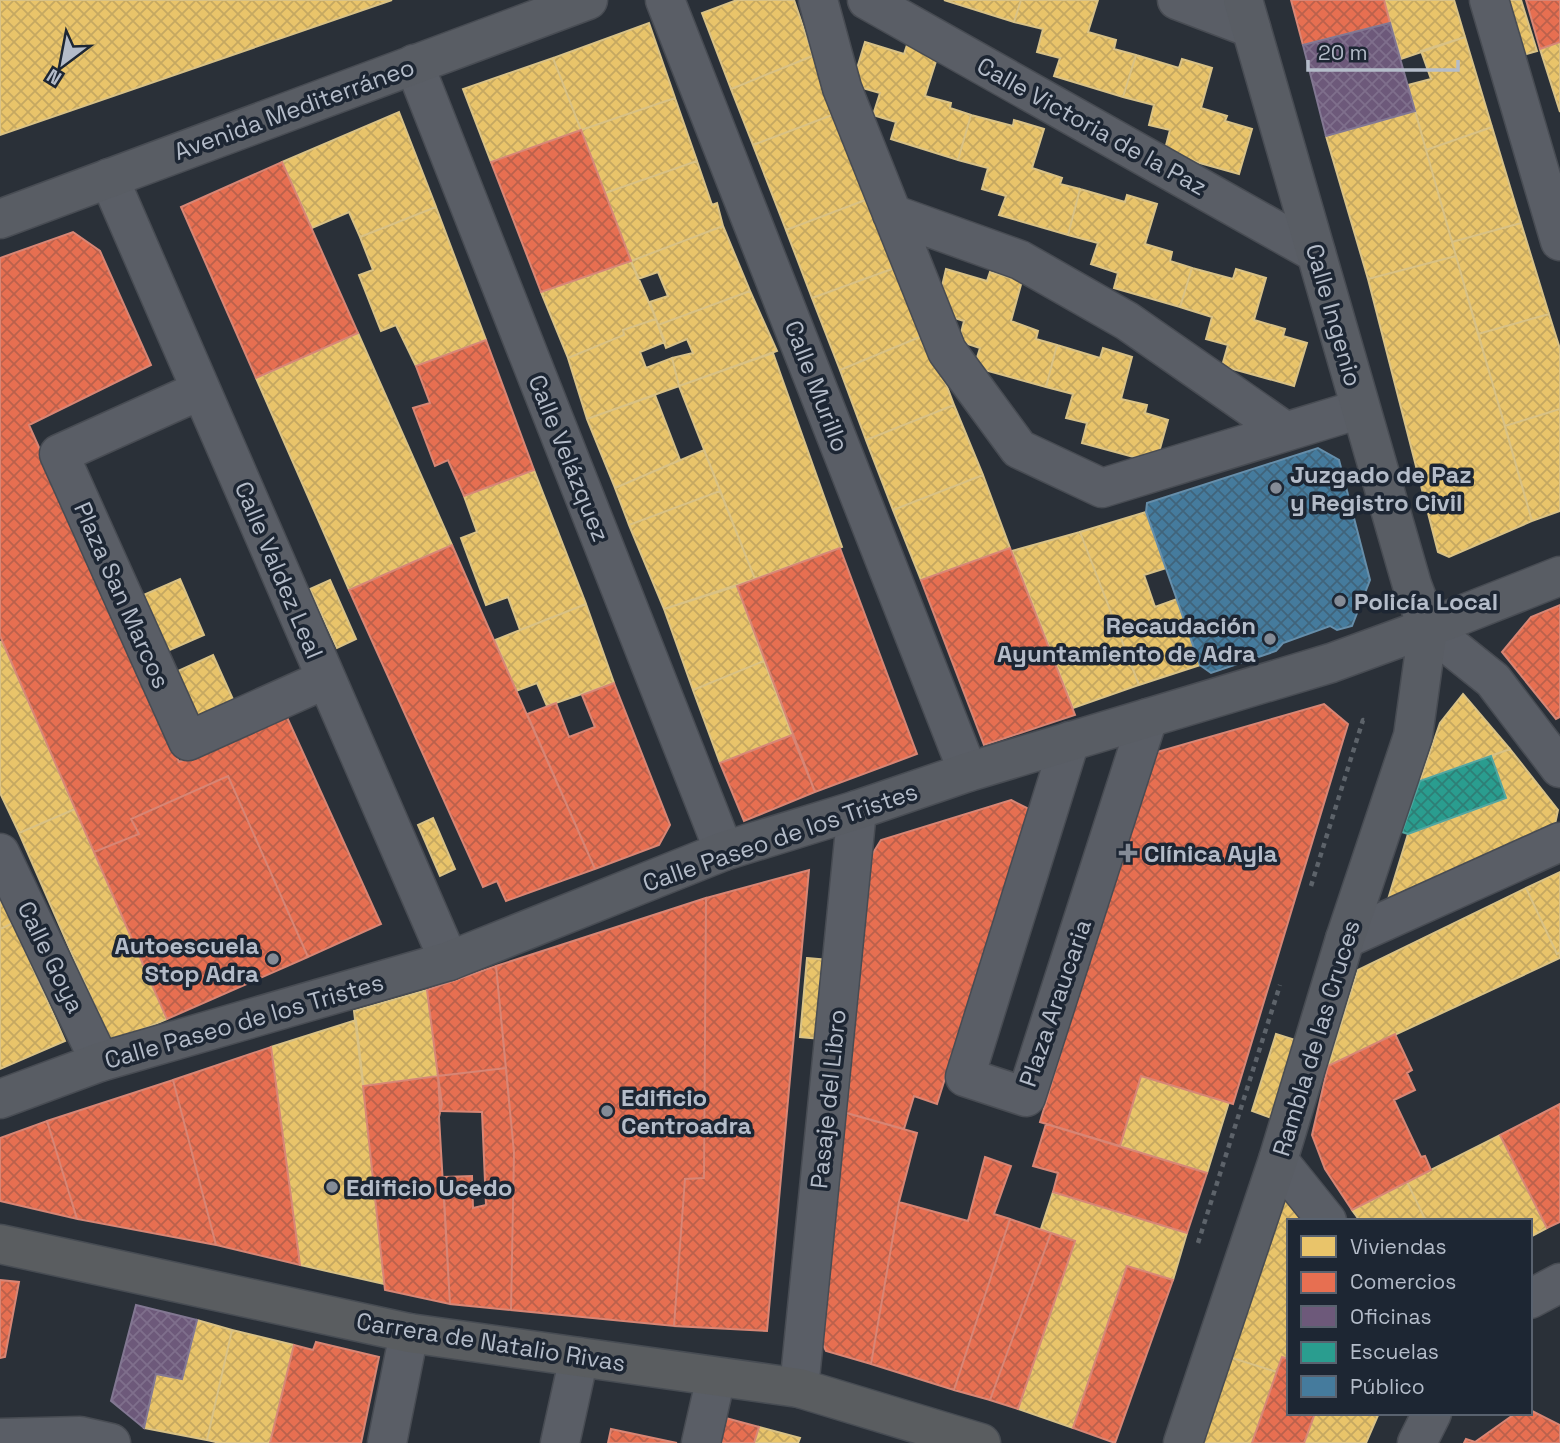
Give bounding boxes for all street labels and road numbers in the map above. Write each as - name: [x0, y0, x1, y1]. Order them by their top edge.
- street label: Calle Victoria de la Paz: [972, 50, 1212, 202]
- street label: Avenida Mediterráneo: [169, 51, 419, 167]
- street label: Calle Ingenio: [1299, 240, 1369, 390]
- street label: Calle Murillo: [778, 316, 856, 456]
- street label: Calle Velázquez: [521, 370, 617, 546]
- street label: Calle Valdez Leal: [228, 477, 330, 663]
- street label: Plaza San Marcos: [67, 497, 177, 693]
- street label: Calle Paseo de los Tristes: [638, 775, 922, 899]
- street label: Calle Goya: [11, 896, 91, 1018]
- street label: Plaza Araucaria: [1012, 915, 1098, 1091]
- street label: Rambla de las Cruces: [1265, 916, 1367, 1160]
- street label: Calle Paseo de los Tristes: [101, 966, 387, 1076]
- street label: Pasaje del Libro: [803, 1008, 853, 1190]
- street label: Carrera de Natalio Rivas: [354, 1305, 628, 1379]

